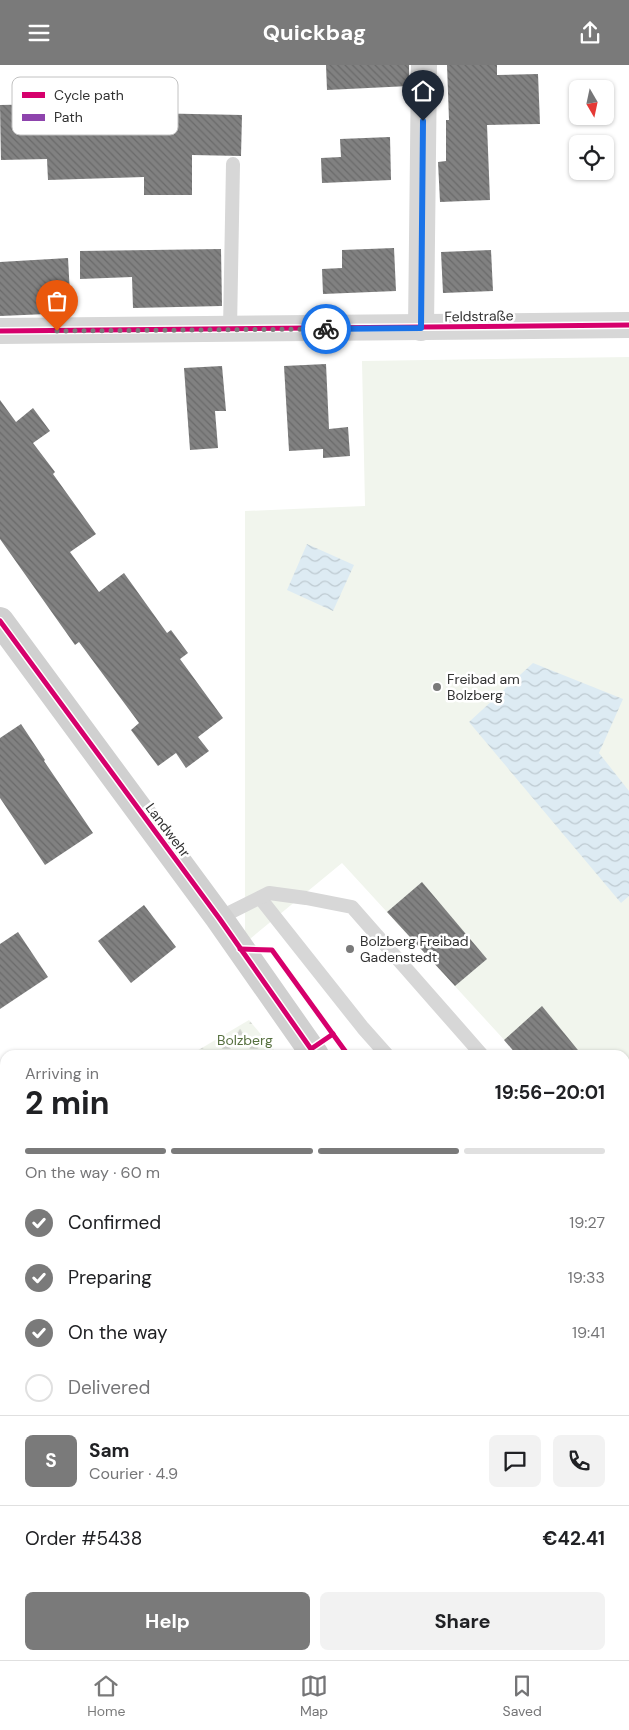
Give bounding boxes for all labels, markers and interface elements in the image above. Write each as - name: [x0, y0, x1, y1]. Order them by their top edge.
- text: Quickbag: [263, 18, 366, 47]
- icon: menu: [25, 19, 53, 47]
- icon: share: [576, 19, 604, 47]
- pin: [402, 70, 444, 121]
- legend: [12, 77, 178, 135]
- icon: home: [409, 77, 437, 105]
- north arrow: [569, 80, 614, 125]
- map controls: [569, 80, 614, 180]
- text: Cycle path: [54, 86, 124, 104]
- text: Path: [54, 108, 83, 126]
- button: locate: [569, 135, 614, 180]
- pin: [36, 280, 78, 331]
- icon: bag: [43, 287, 71, 315]
- courier: [301, 304, 351, 354]
- street label: Feldstraße: [444, 306, 514, 326]
- icon: bike: [312, 315, 340, 343]
- place label: Freibad am Bolzberg: [447, 670, 520, 704]
- marker: Freibad am Bolzberg: [431, 681, 443, 693]
- street label: Landwehr: [142, 799, 194, 861]
- place label: Bolzberg Freibad Gadenstedt: [360, 932, 468, 966]
- marker: Bolzberg Freibad Gadenstedt: [344, 943, 356, 955]
- park label: Bolzberg: [217, 1031, 273, 1049]
- text: Arriving in: [25, 1063, 99, 1084]
- text: 19:56–20:01: [495, 1080, 605, 1105]
- text: 2 min: [25, 1082, 110, 1124]
- text: On the way · 60 m: [25, 1162, 160, 1183]
- icon: check: [25, 1209, 53, 1237]
- text: Confirmed: [68, 1210, 161, 1235]
- text: 19:27: [569, 1212, 605, 1233]
- icon: check: [25, 1264, 53, 1292]
- text: Preparing: [68, 1265, 152, 1290]
- text: 19:33: [568, 1267, 605, 1288]
- icon: check: [25, 1319, 53, 1347]
- text: On the way: [68, 1320, 168, 1345]
- text: 19:41: [572, 1322, 605, 1343]
- text: Delivered: [68, 1375, 150, 1400]
- button: chat: [489, 1435, 541, 1487]
- button: phone: [553, 1435, 605, 1487]
- text: Sam: [89, 1438, 130, 1463]
- text: S: [45, 1448, 57, 1473]
- text: Courier · 4.9: [89, 1463, 178, 1484]
- text: Order #5438: [25, 1526, 142, 1551]
- text: €42.41: [543, 1526, 605, 1551]
- button: Help: [25, 1592, 310, 1650]
- button: Share: [320, 1592, 605, 1650]
- tab: Home: [87, 1672, 125, 1720]
- tab: Map: [300, 1672, 328, 1720]
- tab: Saved: [503, 1672, 542, 1720]

